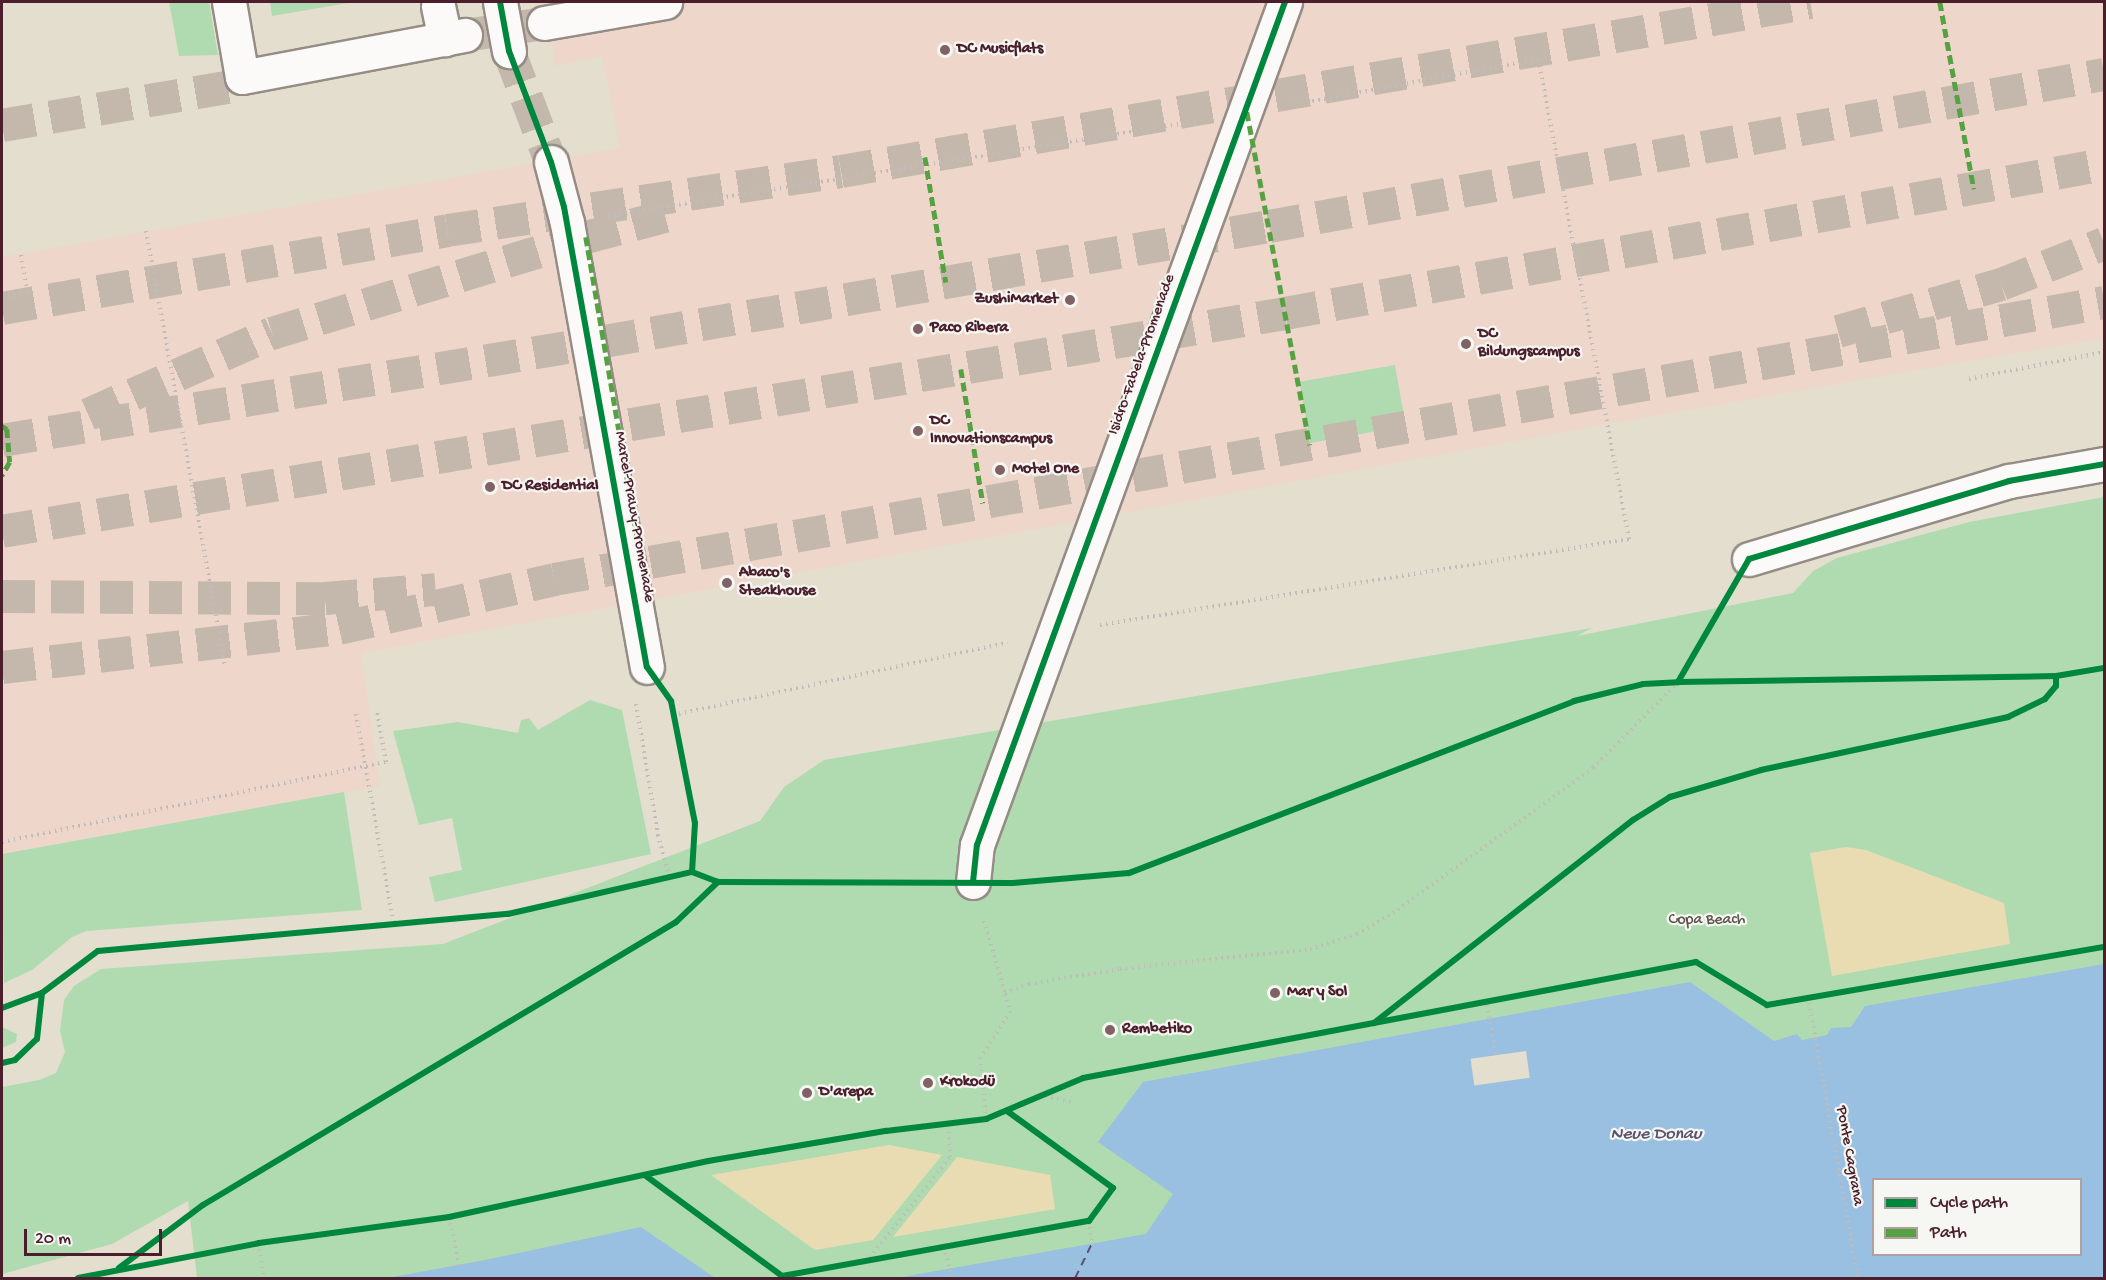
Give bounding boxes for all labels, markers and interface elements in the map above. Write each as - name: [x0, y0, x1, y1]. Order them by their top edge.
- place label: DC Musicflats: [957, 40, 1043, 60]
- marker: DC Musicflats: [938, 43, 952, 57]
- street label: Isidro-Fabela-Promenade: [1105, 272, 1181, 438]
- place label: ZushiMarket: [975, 290, 1058, 310]
- marker: ZushiMarket: [1063, 293, 1077, 307]
- place label: Paco Ribera: [930, 319, 1008, 339]
- marker: Paco Ribera: [911, 322, 925, 336]
- place label: DC Bildungscampus: [1478, 325, 1580, 363]
- marker: DC Bildungscampus: [1459, 337, 1473, 351]
- place label: DC Innovationscampus: [930, 412, 1052, 450]
- marker: DC Innovationscampus: [911, 424, 925, 438]
- street label: Marcel-Prawy-Promenade: [609, 430, 657, 604]
- place label: Motel One: [1012, 460, 1079, 480]
- marker: Motel One: [993, 463, 1007, 477]
- place label: DC Residential: [502, 477, 599, 497]
- marker: DC Residential: [483, 480, 497, 494]
- place label: Abaco's Steakhouse: [739, 564, 816, 602]
- marker: Abaco's Steakhouse: [720, 576, 734, 590]
- park label: Copa Beach: [1669, 911, 1745, 931]
- place label: Mar y Sol: [1287, 983, 1347, 1003]
- marker: Mar y Sol: [1268, 986, 1282, 1000]
- place label: Rembetiko: [1122, 1020, 1192, 1040]
- marker: Rembetiko: [1103, 1023, 1117, 1037]
- place label: Krokodü: [940, 1073, 995, 1093]
- marker: Krokodü: [921, 1076, 935, 1090]
- place label: D'arepa: [819, 1083, 873, 1103]
- marker: D'arepa: [800, 1086, 814, 1100]
- street label: Ponte Cagrana: [1830, 1105, 1866, 1207]
- water label: Neue Donau: [1610, 1124, 1702, 1146]
- legend: [1872, 1178, 2082, 1256]
- text: Cycle path: [1930, 1193, 2008, 1214]
- scale bar: [27, 1217, 165, 1255]
- text: Path: [1930, 1223, 1967, 1244]
- text: 20 m: [35, 1229, 71, 1250]

